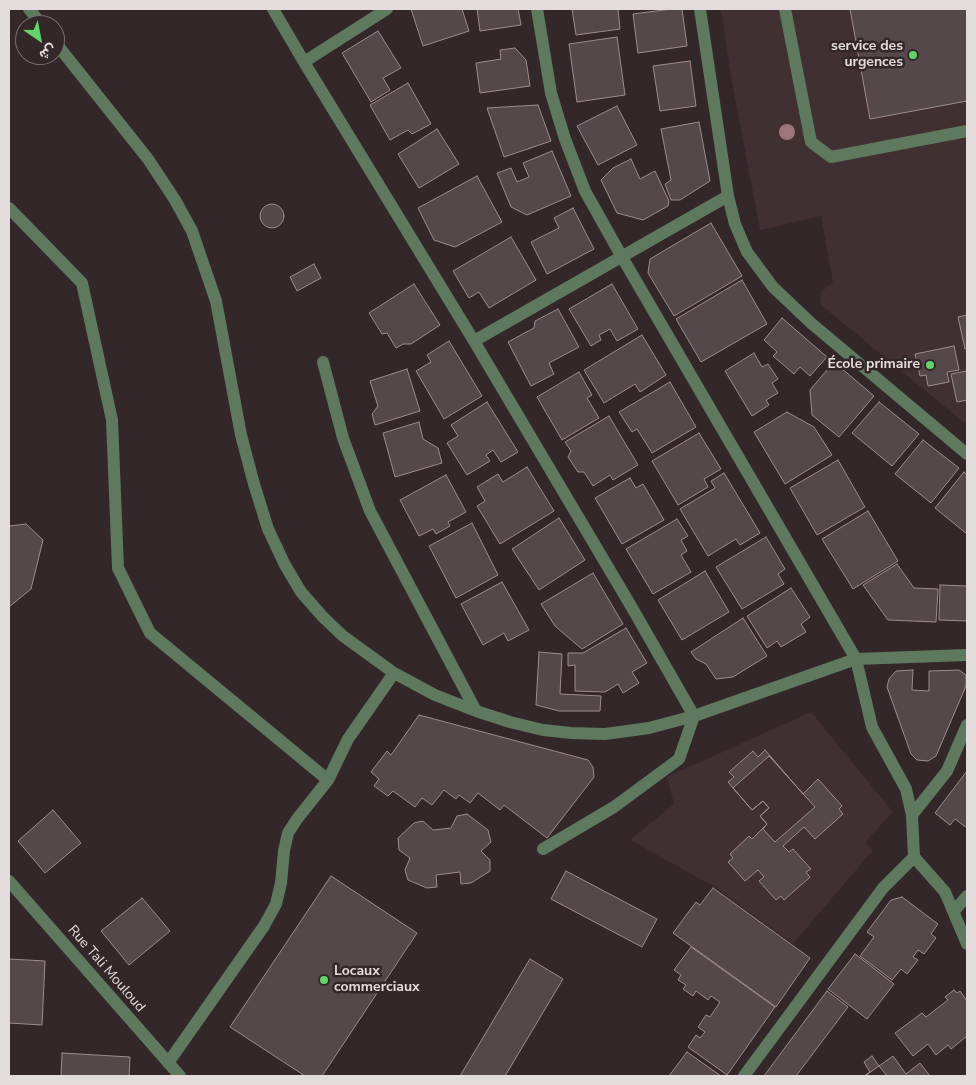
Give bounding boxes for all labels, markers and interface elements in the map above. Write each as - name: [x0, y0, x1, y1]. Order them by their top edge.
- north arrow: [15, 15, 65, 65]
- place label: service des urgences: [831, 39, 903, 72]
- text: ش: [36, 40, 60, 65]
- marker: service des urgences: [907, 49, 919, 61]
- place label: École primaire: [827, 357, 920, 373]
- marker: École primaire: [924, 359, 936, 371]
- street label: Rue Tali Mouloud: [64, 922, 148, 1016]
- place label: Locaux commerciaux: [334, 964, 420, 996]
- marker: Locaux commerciaux: [318, 974, 330, 986]

